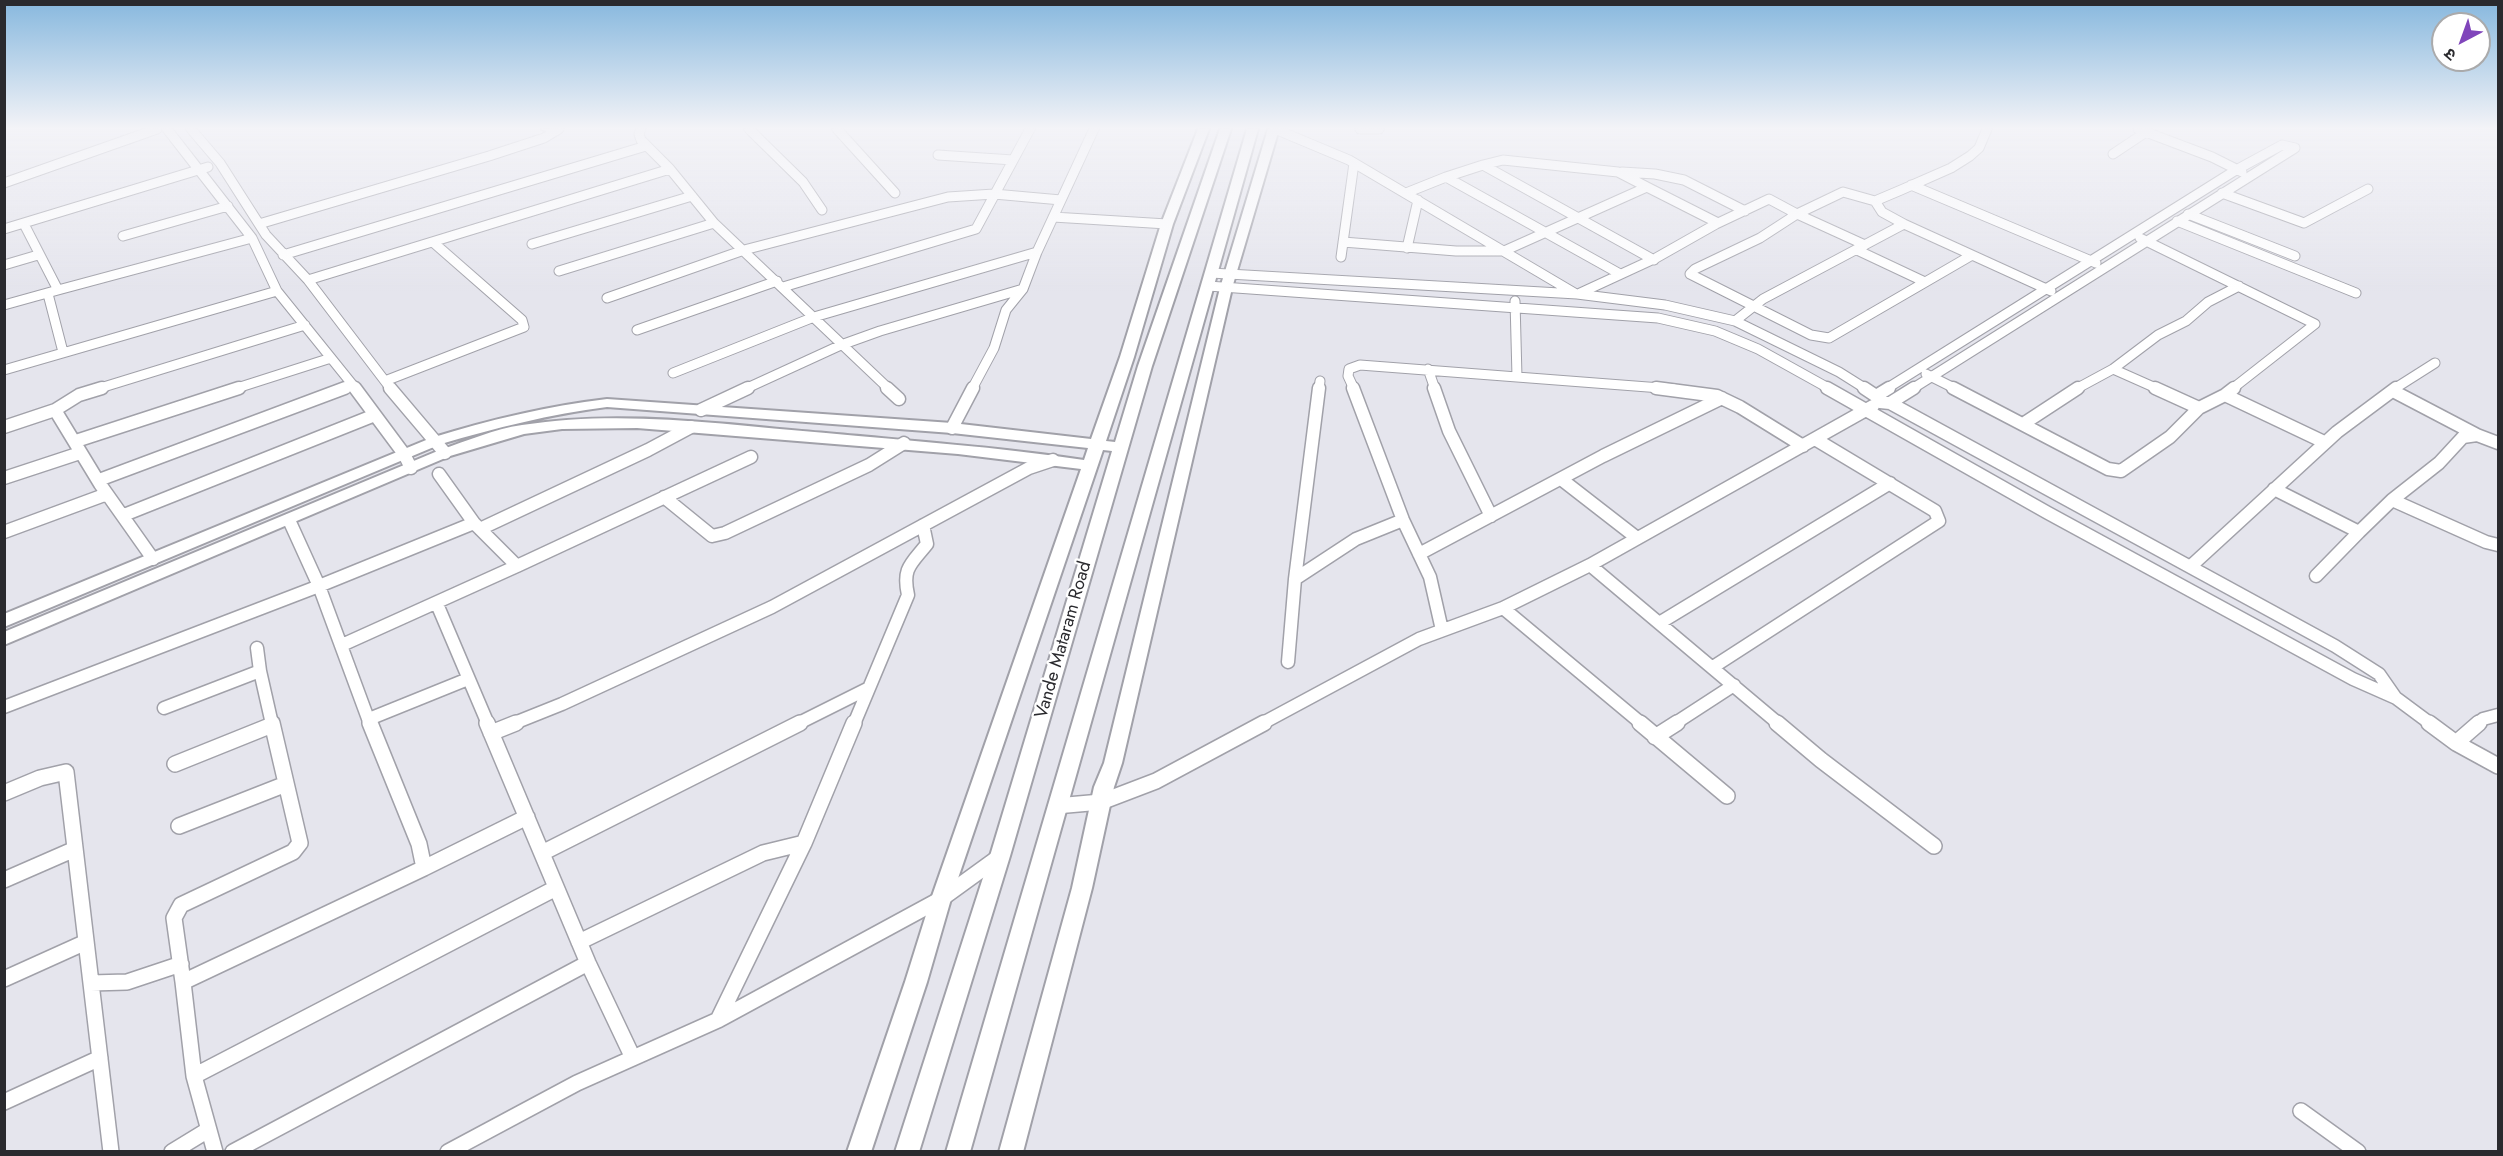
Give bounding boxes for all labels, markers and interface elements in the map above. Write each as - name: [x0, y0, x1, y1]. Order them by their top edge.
- north arrow: [2431, 12, 2491, 72]
- text: उ: [2439, 43, 2461, 66]
- street label: Vande Mataram Road: [1031, 559, 1097, 721]

